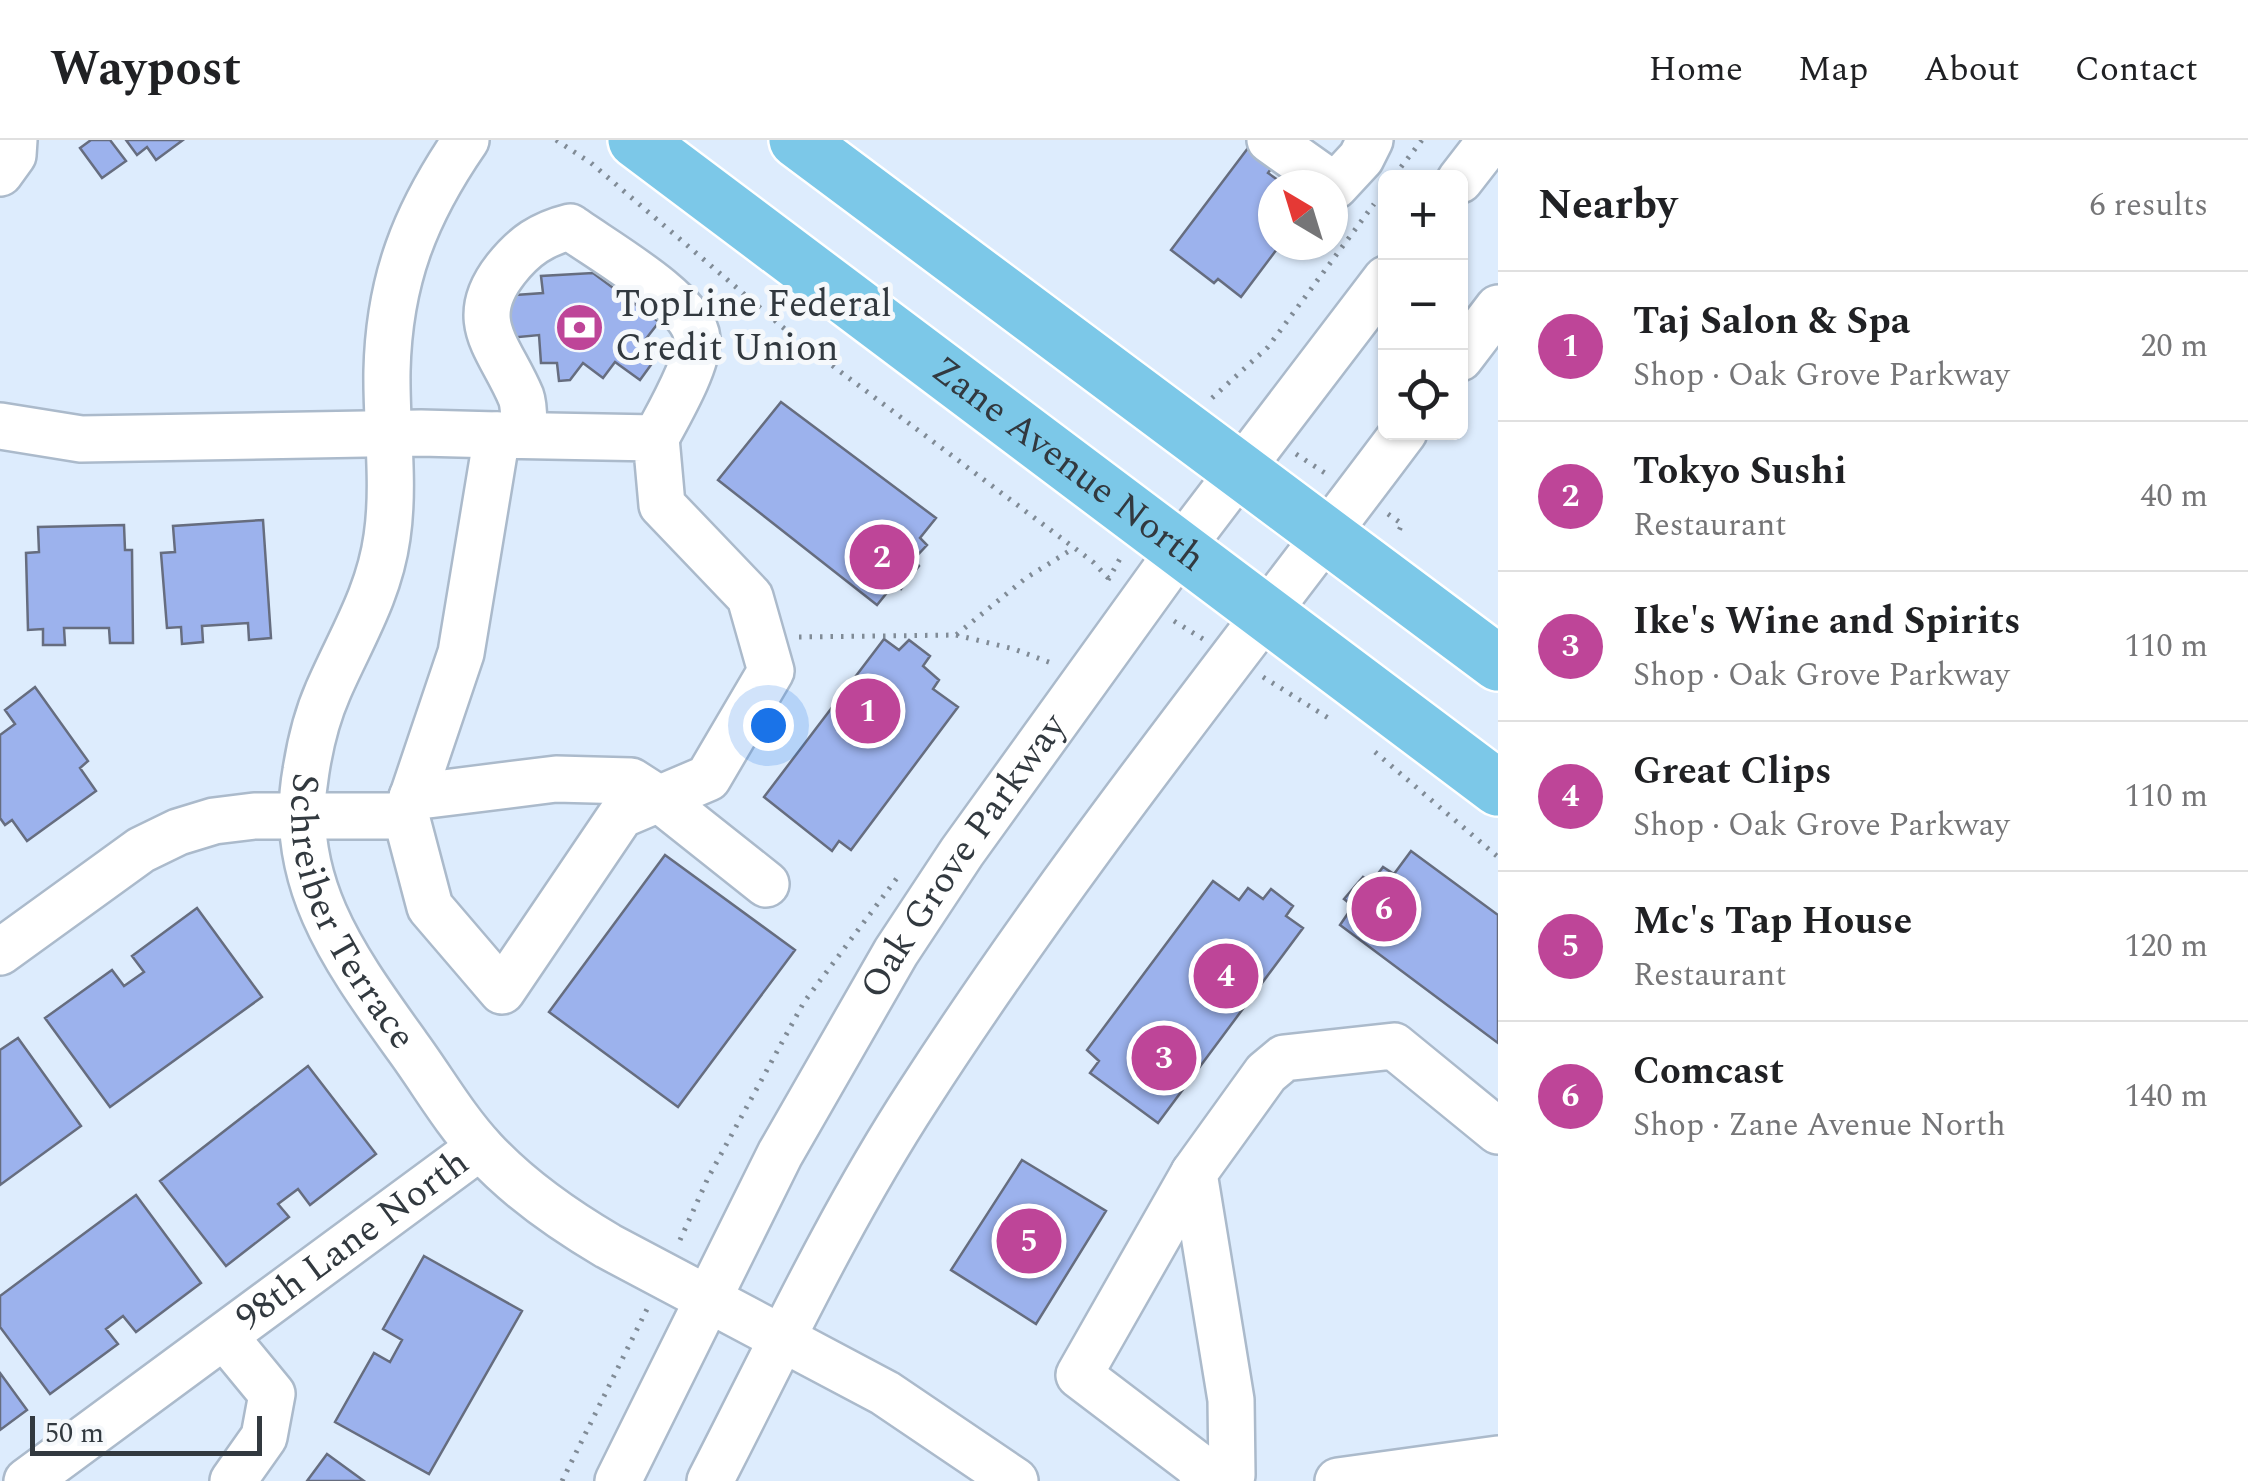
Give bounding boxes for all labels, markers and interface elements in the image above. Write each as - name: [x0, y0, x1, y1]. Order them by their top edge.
- text: Waypost: [50, 33, 241, 106]
- text: Home: [1649, 43, 1743, 96]
- text: Map: [1798, 43, 1868, 96]
- text: About: [1923, 43, 2020, 96]
- text: Contact: [2075, 43, 2198, 96]
- north arrow: [1258, 170, 1348, 260]
- map controls: [1378, 170, 1468, 440]
- button: +: [1378, 170, 1468, 260]
- text: Nearby: [1538, 174, 1677, 237]
- text: 6 results: [2089, 181, 2208, 230]
- button: −: [1378, 260, 1468, 350]
- place label: TopLine Federal Credit Union: [615, 276, 892, 378]
- text: Taj Salon & Spa: [1633, 293, 1910, 351]
- bank icon: TopLine Federal Credit Union: [554, 301, 606, 353]
- text: 1: [1562, 322, 1579, 371]
- text: 20 m: [2140, 322, 2208, 371]
- street label: Zane Avenue North: [918, 342, 1217, 587]
- button: locate: [1378, 350, 1468, 440]
- text: Shop · Oak Grove Parkway: [1633, 351, 2010, 400]
- text: Tokyo Sushi: [1633, 443, 1847, 501]
- text: 2: [1562, 472, 1579, 521]
- text: 40 m: [2140, 472, 2208, 521]
- text: Restaurant: [1633, 501, 1787, 550]
- pin: 2: [850, 520, 914, 594]
- text: Ike's Wine and Spirits: [1633, 593, 2021, 651]
- text: 3: [1562, 622, 1579, 671]
- text: 110 m: [2124, 622, 2208, 671]
- text: Shop · Oak Grove Parkway: [1633, 651, 2010, 700]
- pin: 1: [836, 674, 900, 748]
- your location: [743, 700, 794, 751]
- street label: Oak Grove Parkway: [846, 700, 1083, 1010]
- text: Great Clips: [1633, 743, 1832, 801]
- street label: Schreiber Terrace: [273, 770, 430, 1062]
- text: 4: [1562, 772, 1579, 821]
- text: 110 m: [2124, 772, 2208, 821]
- text: Shop · Oak Grove Parkway: [1633, 801, 2010, 850]
- pin: 6: [1352, 872, 1416, 946]
- text: Mc's Tap House: [1633, 893, 1912, 951]
- text: 5: [1562, 922, 1579, 971]
- text: 120 m: [2124, 922, 2208, 971]
- pin: 4: [1194, 938, 1258, 1014]
- text: Restaurant: [1633, 951, 1787, 1000]
- pin: 3: [1132, 1020, 1196, 1096]
- text: Comcast: [1633, 1043, 1784, 1101]
- text: 6: [1562, 1072, 1579, 1121]
- text: 140 m: [2124, 1072, 2208, 1121]
- text: Shop · Zane Avenue North: [1633, 1101, 2006, 1150]
- street label: 98th Lane North: [224, 1135, 482, 1346]
- pin: 5: [996, 1204, 1062, 1278]
- scale bar: [30, 1411, 262, 1456]
- text: 50 m: [45, 1412, 104, 1455]

